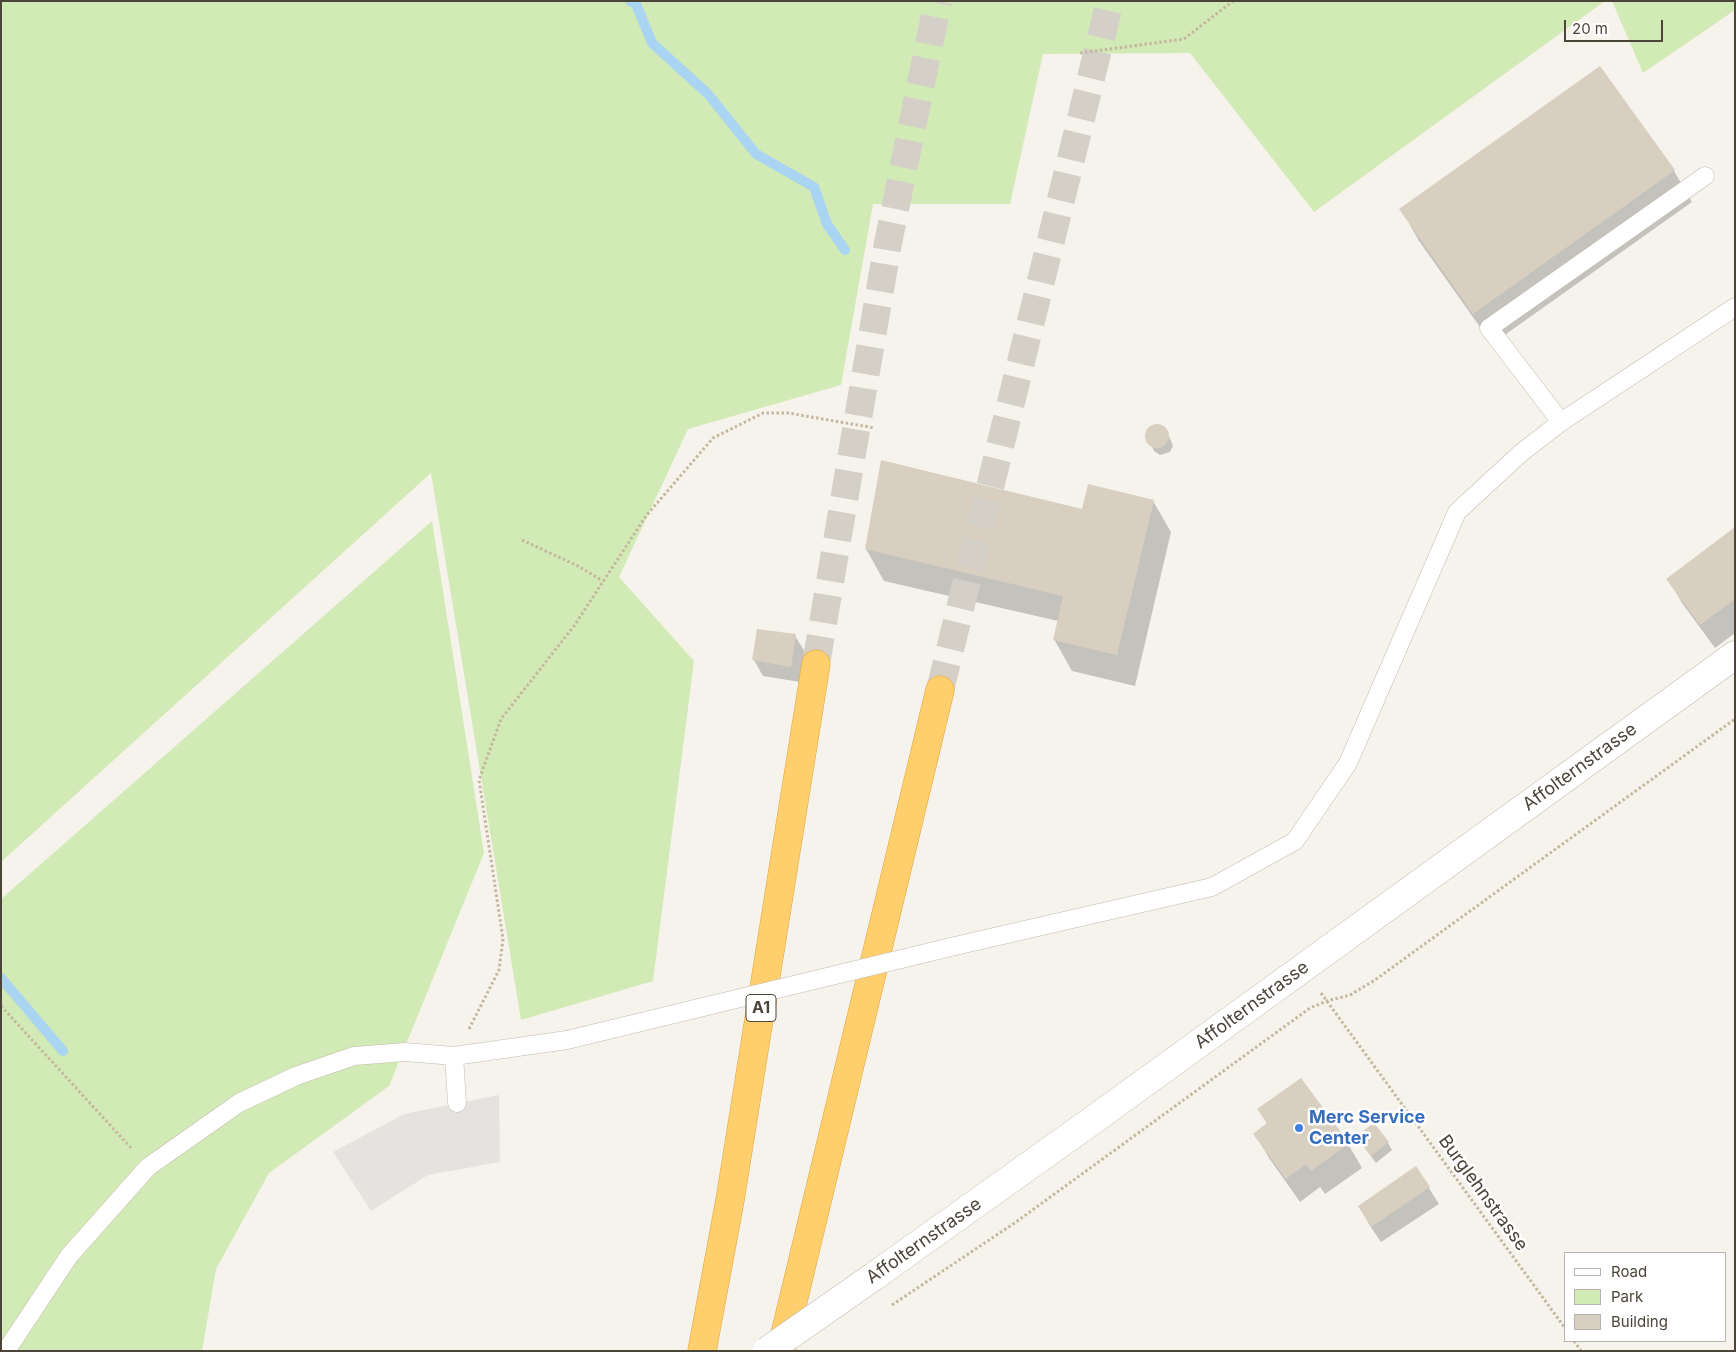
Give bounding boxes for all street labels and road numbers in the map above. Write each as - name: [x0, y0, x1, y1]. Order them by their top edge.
- street label: Affolternstrasse: [1519, 718, 1641, 816]
- street label: Affolternstrasse: [1191, 956, 1313, 1054]
- road number: A1: [746, 994, 776, 1021]
- street label: Burglehnstrasse: [1434, 1131, 1532, 1255]
- street label: Affolternstrasse: [862, 1193, 986, 1289]

